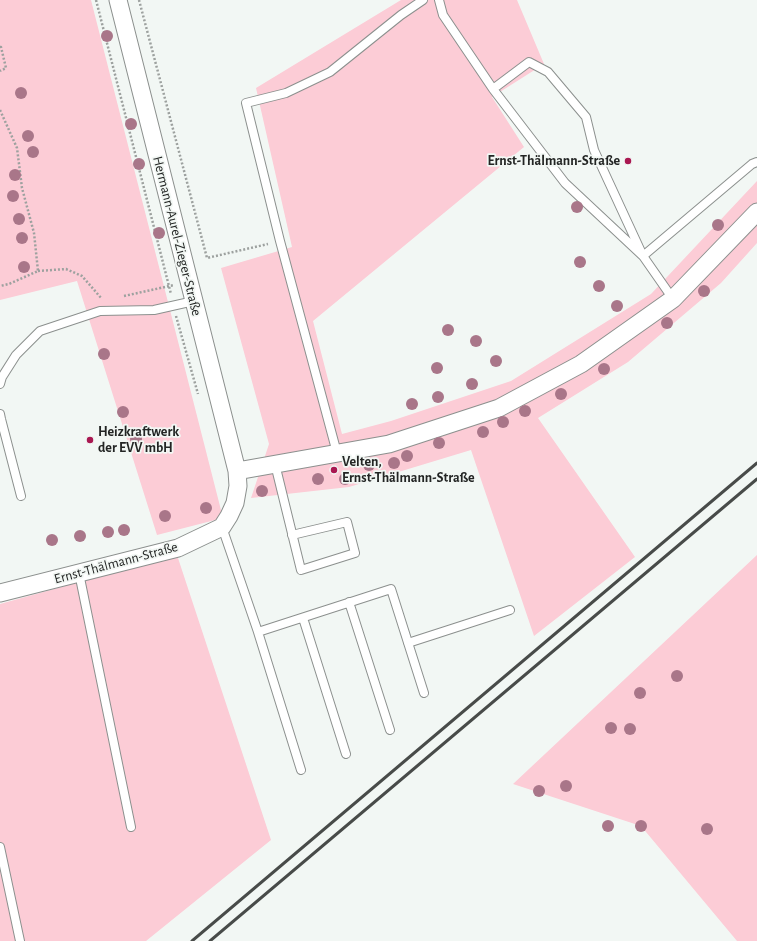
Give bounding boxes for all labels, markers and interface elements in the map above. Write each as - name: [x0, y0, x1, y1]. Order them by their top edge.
- place label: Ernst-Thälmann-Straße: [487, 153, 620, 169]
- street label: Hermann-Aurel-Zieger-Straße: [149, 154, 205, 318]
- marker: Ernst-Thälmann-Straße: [623, 156, 633, 166]
- place label: Heizkraftwerk der EVV mbH: [98, 424, 179, 456]
- marker: Heizkraftwerk der EVV mbH: [85, 435, 95, 445]
- place label: Velten, Ernst-Thälmann-Straße: [342, 454, 475, 486]
- marker: Velten, Ernst-Thälmann-Straße: [329, 465, 339, 475]
- street label: Ernst-Thälmann-Straße: [52, 538, 180, 588]

